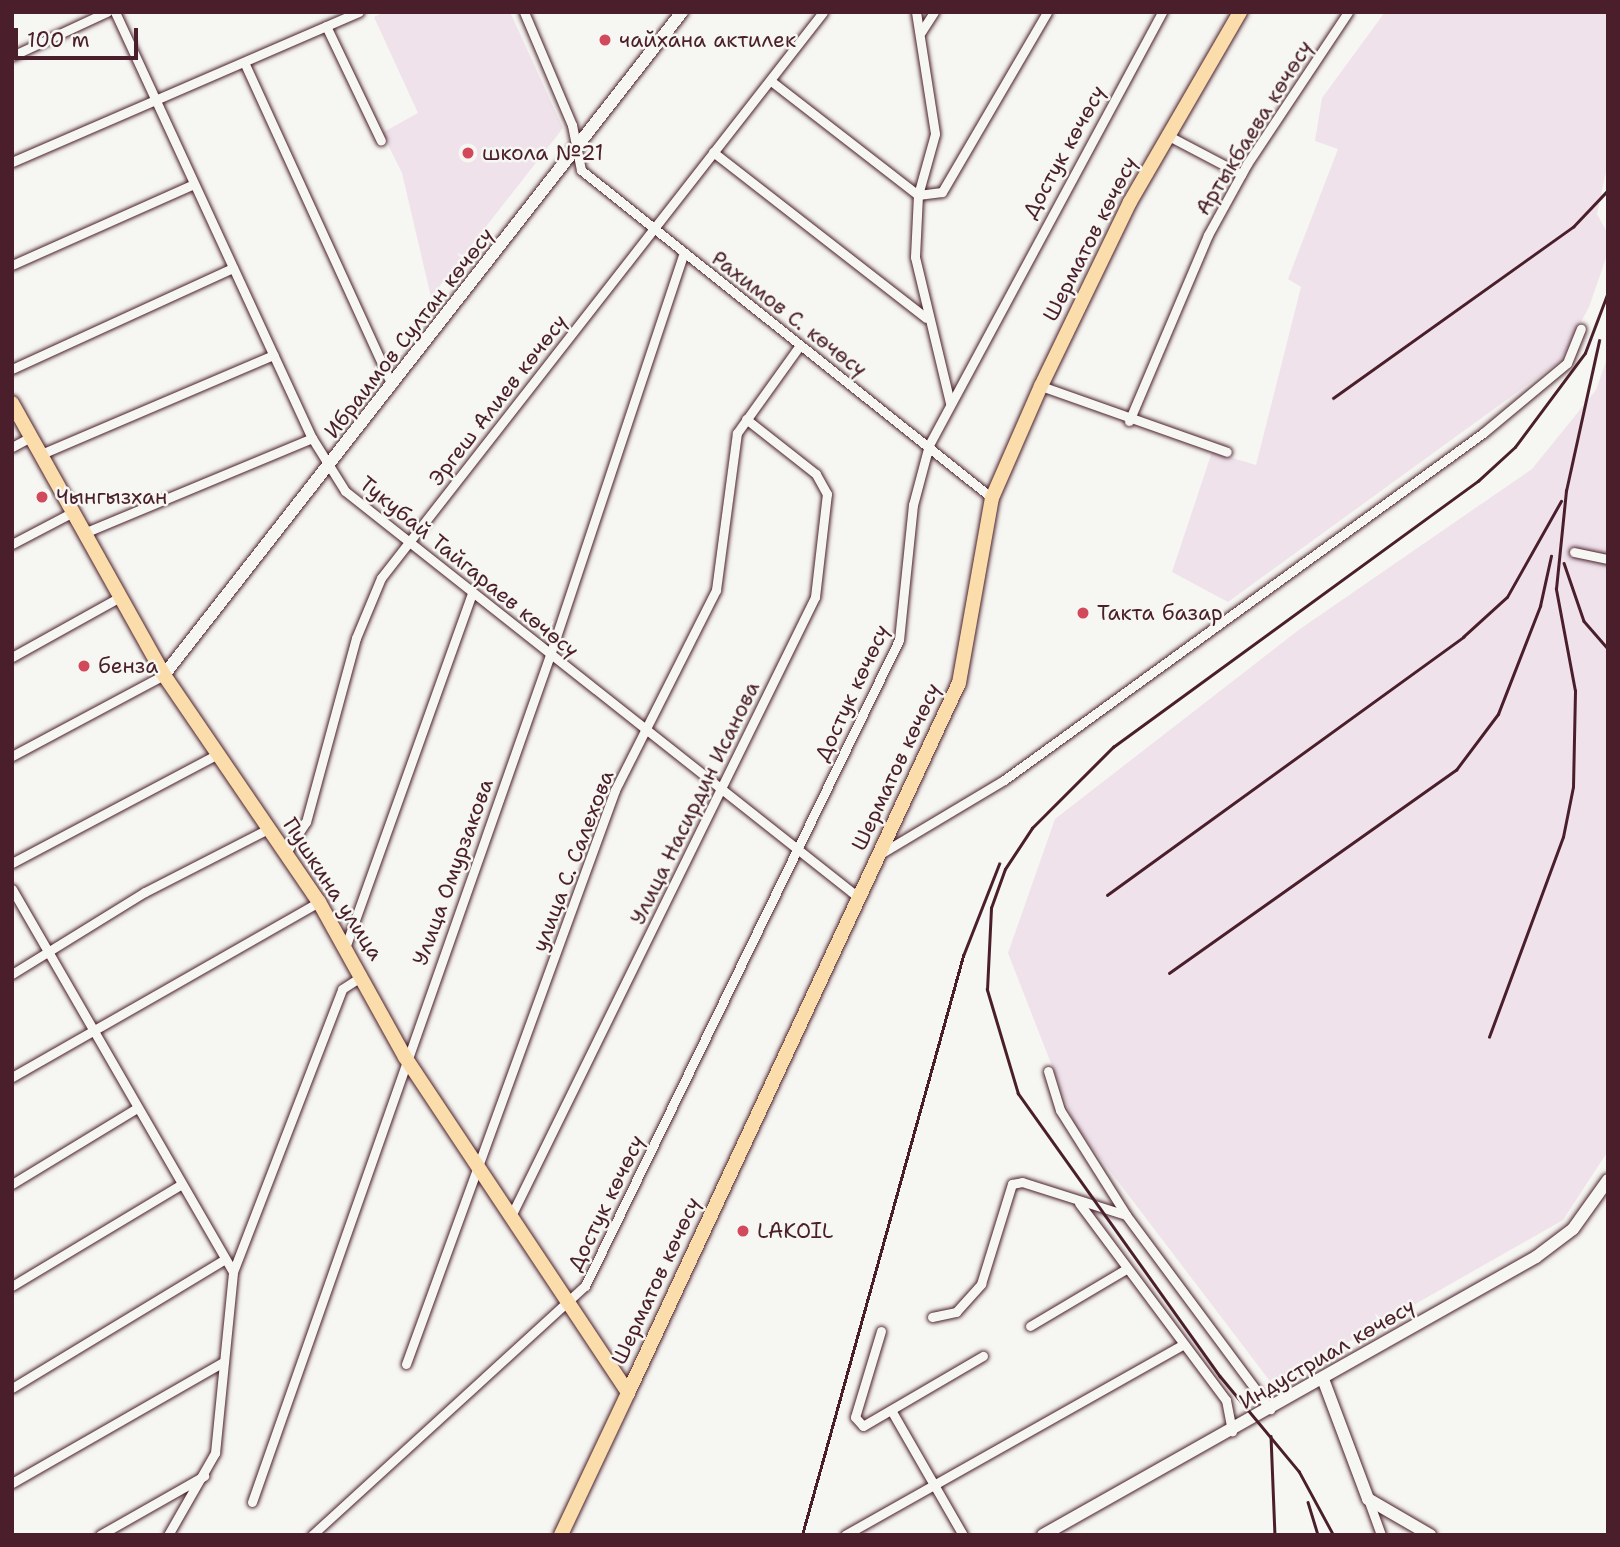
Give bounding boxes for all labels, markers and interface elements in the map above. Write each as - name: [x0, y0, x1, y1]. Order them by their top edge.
- scale bar: [18, 14, 142, 58]
- text: 100 m: [27, 26, 90, 54]
- place label: чайхана актилек: [619, 27, 796, 53]
- marker: чайхана актилек: [597, 32, 613, 48]
- street label: Артыкбаева көчөсү: [1190, 36, 1318, 220]
- street label: Достук көчөсү: [1017, 81, 1111, 223]
- place label: школа №21: [482, 140, 603, 166]
- marker: школа №21: [460, 145, 476, 161]
- street label: Шерматов көчөсү: [1038, 152, 1142, 326]
- street label: Ибраимов Султан көчөсү: [319, 223, 499, 443]
- street label: Рахимов С. көчөсү: [707, 246, 871, 382]
- street label: Эргеш Алиев көчөсү: [424, 310, 572, 490]
- street label: Тукубай Тайгараев көчөсү: [355, 471, 583, 663]
- place label: Чынгызхан: [56, 484, 167, 510]
- marker: Чынгызхан: [34, 489, 50, 505]
- place label: Такта базар: [1097, 600, 1223, 626]
- marker: Такта базар: [1075, 605, 1091, 621]
- street label: Достук көчөсү: [809, 621, 895, 765]
- place label: бенза: [98, 653, 158, 679]
- marker: бенза: [76, 658, 92, 674]
- street label: Улица Насирдин Исанова: [625, 677, 765, 929]
- street label: Шерматов көчөсү: [846, 679, 946, 855]
- street label: улица С. Салехова: [527, 767, 619, 955]
- street label: Улица Омурзакова: [408, 775, 498, 969]
- street label: Пушкина улица: [278, 813, 388, 965]
- street label: Достук көчөсү: [562, 1131, 650, 1275]
- street label: Шерматов көчөсү: [606, 1193, 706, 1369]
- place label: LAKOIL: [757, 1218, 833, 1244]
- marker: LAKOIL: [735, 1223, 751, 1239]
- street label: Индустриал көчөсү: [1235, 1293, 1419, 1415]

